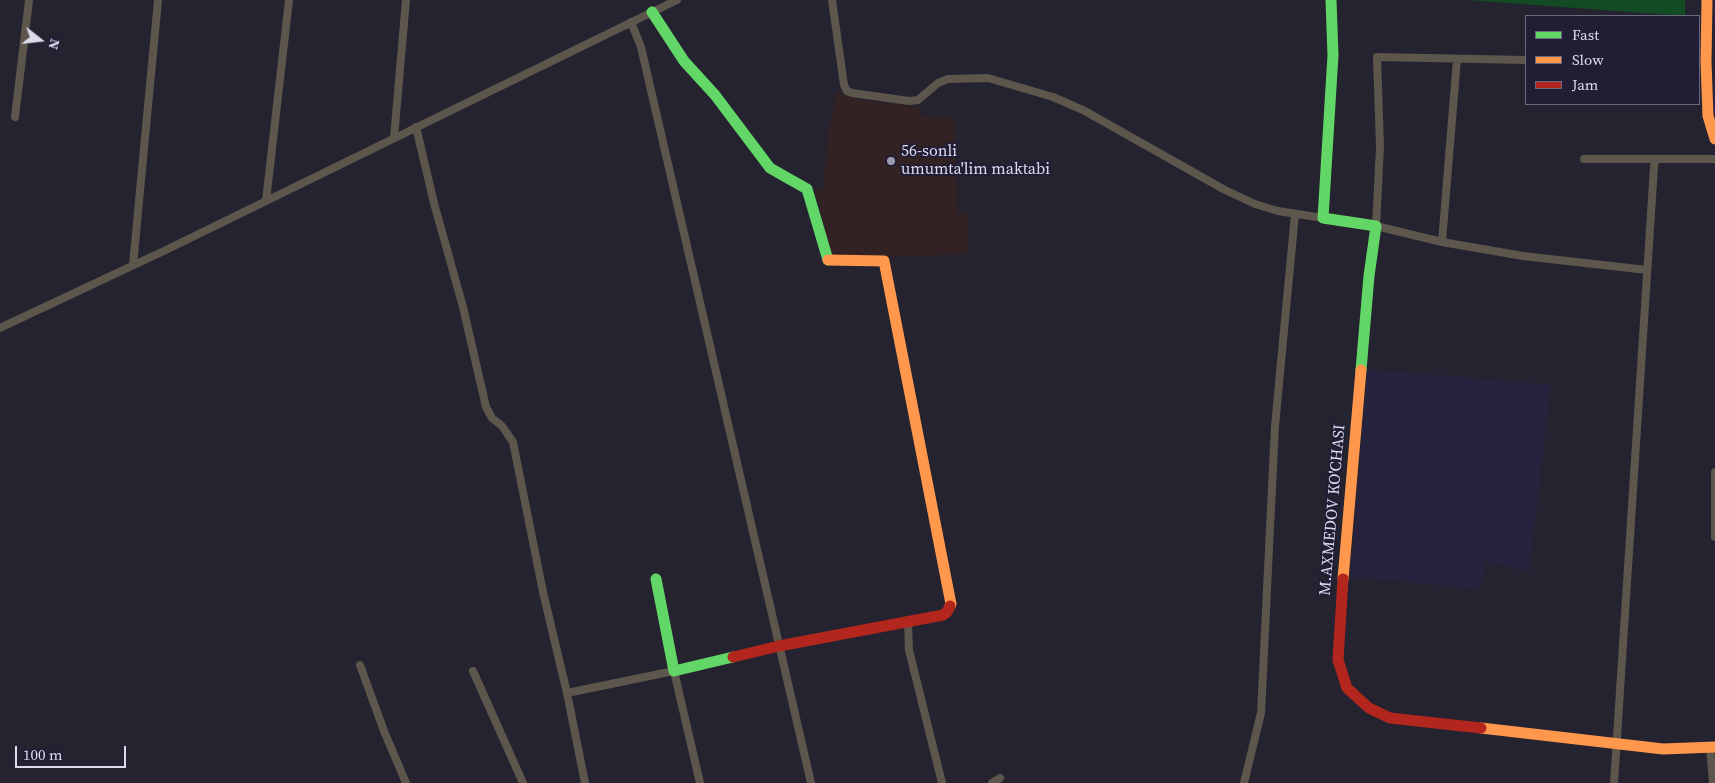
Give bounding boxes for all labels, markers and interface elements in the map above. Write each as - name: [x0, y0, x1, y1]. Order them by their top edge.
- north arrow: [15, 15, 65, 65]
- legend: [1525, 15, 1700, 105]
- text: Fast: [1572, 24, 1599, 45]
- text: N: [43, 36, 65, 52]
- text: Slow: [1572, 49, 1604, 70]
- text: Jam: [1572, 74, 1598, 95]
- place label: 56-sonli umumta'lim maktabi: [901, 142, 1050, 180]
- marker: 56-sonli umumta'lim maktabi: [885, 155, 897, 167]
- street label: M.AXMEDOV KO'CHASI: [1316, 424, 1350, 596]
- scale bar: [18, 736, 129, 768]
- text: 100 m: [23, 744, 63, 765]

